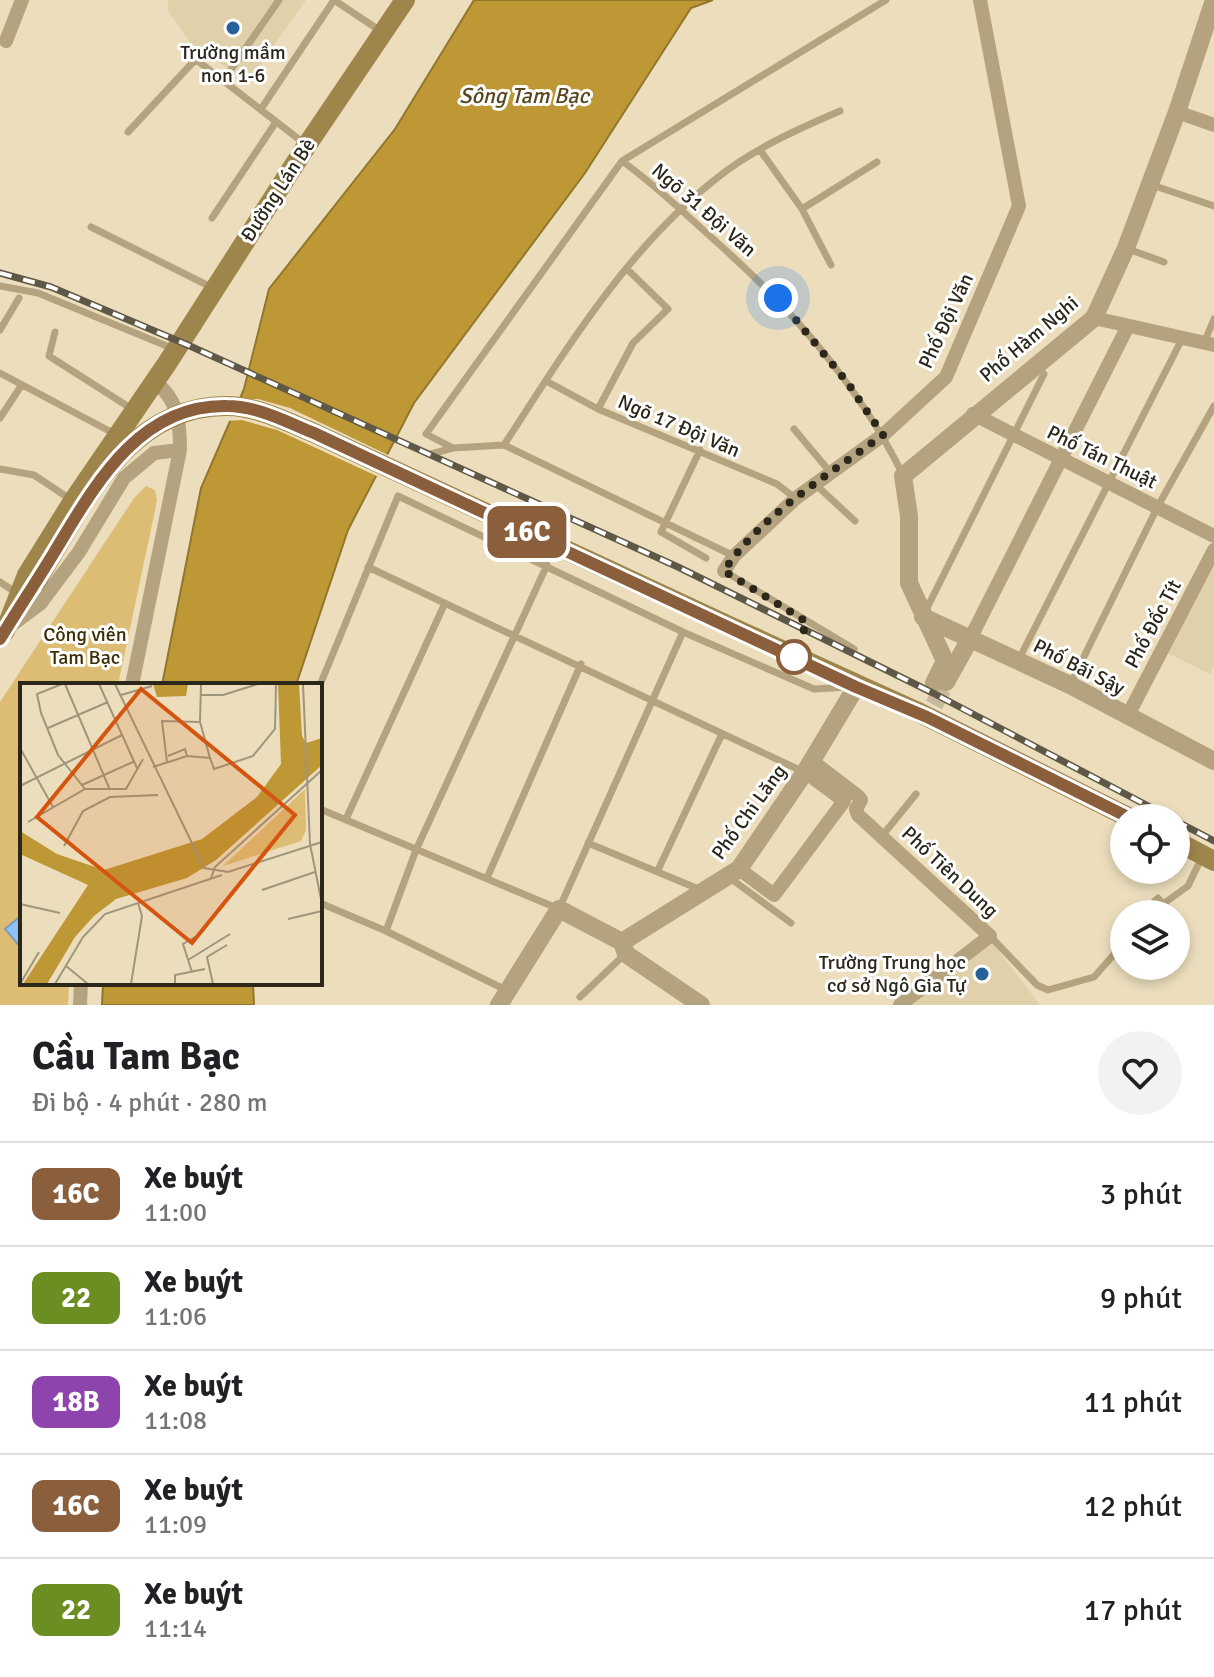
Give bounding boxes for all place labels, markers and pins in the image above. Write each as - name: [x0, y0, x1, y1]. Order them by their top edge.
- marker: Trường mầm non 1-6: [224, 19, 242, 37]
- place label: Trường mầm non 1-6: [180, 40, 286, 88]
- unlabelled marker: [777, 640, 811, 674]
- place label: Trường Trung học cơ sở Ngô Gia Tự: [819, 950, 967, 998]
- marker: Trường Trung học cơ sở Ngô Gia Tự: [973, 965, 991, 983]

